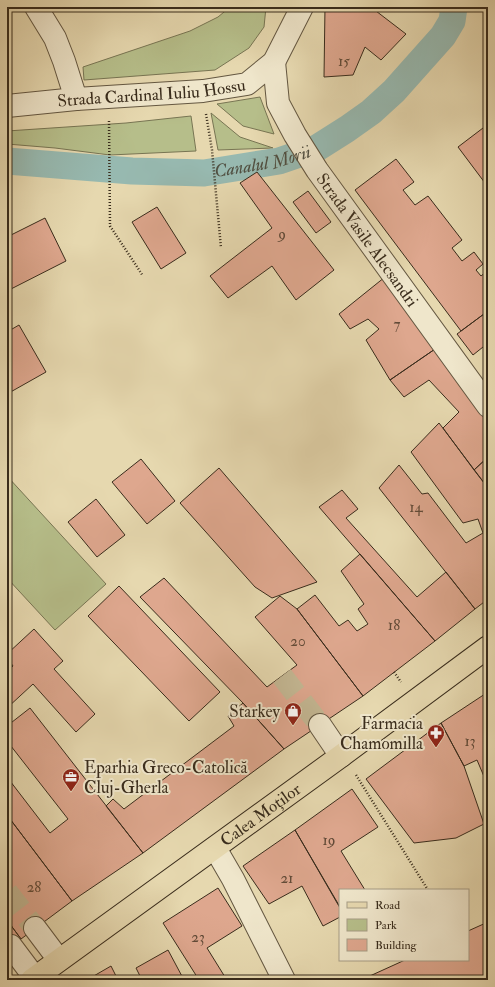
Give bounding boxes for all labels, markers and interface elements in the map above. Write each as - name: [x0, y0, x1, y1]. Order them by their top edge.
- house number: 15: [338, 52, 350, 71]
- street label: Strada Cardinal Iuliu Hossu: [56, 74, 247, 112]
- water label: Canalul Morii: [213, 140, 314, 183]
- street label: Strada Vasile Alecsandri: [312, 169, 423, 311]
- house number: 9: [277, 225, 286, 244]
- house number: 7: [394, 315, 401, 334]
- house number: 14: [409, 498, 424, 517]
- house number: 18: [388, 616, 400, 635]
- house number: 20: [290, 632, 306, 651]
- place label: Starkey: [229, 701, 281, 723]
- shop icon: Starkey: [283, 701, 303, 726]
- place label: Farmacia Chamomilla: [340, 713, 424, 754]
- pharmacy icon: Farmacia Chamomilla: [426, 723, 446, 748]
- house number: 13: [464, 732, 476, 751]
- place label: Eparhia Greco-Catolică Cluj-Gherla: [84, 757, 249, 798]
- office icon: Eparhia Greco-Catolică Cluj-Gherla: [61, 767, 81, 792]
- street label: Calea Moților: [216, 778, 306, 851]
- house number: 19: [323, 831, 335, 850]
- house number: 21: [281, 869, 293, 888]
- house number: 28: [27, 878, 41, 897]
- legend: [339, 889, 469, 961]
- text: Road: [375, 898, 400, 913]
- text: Park: [375, 918, 397, 933]
- house number: 23: [191, 928, 205, 947]
- text: Building: [375, 938, 418, 953]

